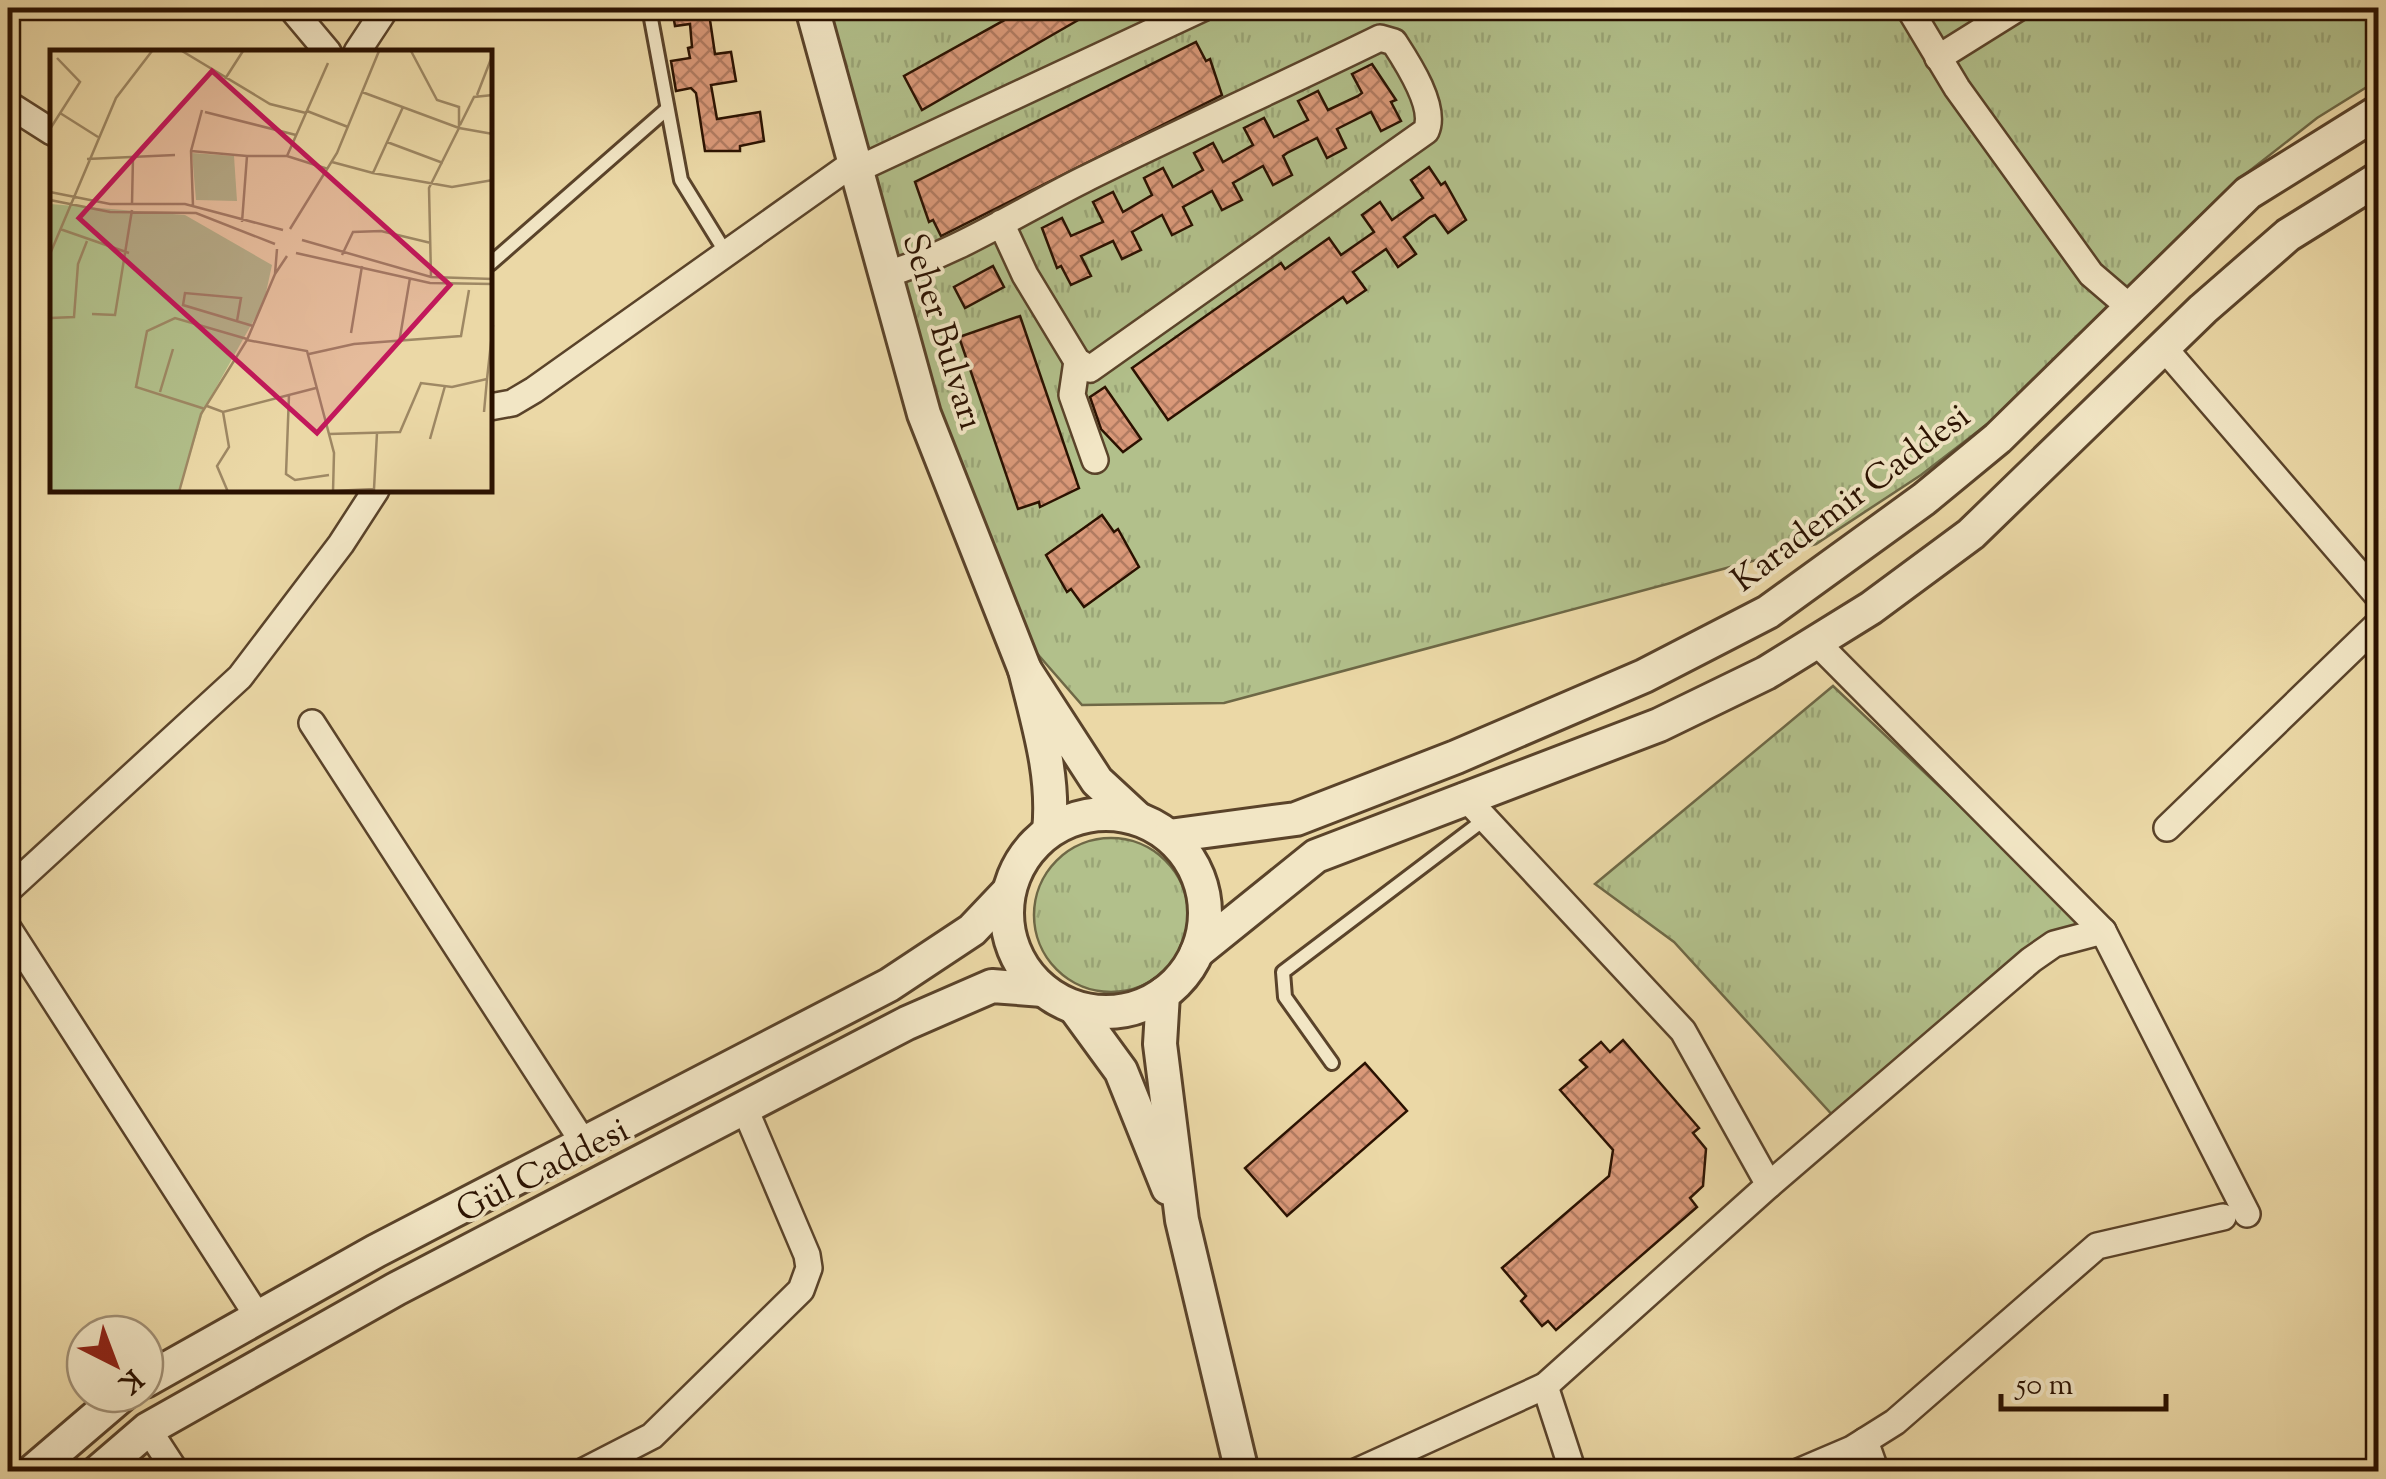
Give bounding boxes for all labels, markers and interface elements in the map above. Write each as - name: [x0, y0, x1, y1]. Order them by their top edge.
- inset map: [50, 50, 492, 492]
- street label: Seher Bulvarı: [887, 228, 995, 436]
- street label: Karademir Caddesi: [1722, 393, 1982, 607]
- street label: Gül Caddesi: [448, 1107, 639, 1238]
- north arrow: [65, 1314, 165, 1414]
- scale bar: [2001, 1349, 2166, 1411]
- text: K: [108, 1359, 151, 1402]
- text: 50 m: [2014, 1365, 2074, 1408]

